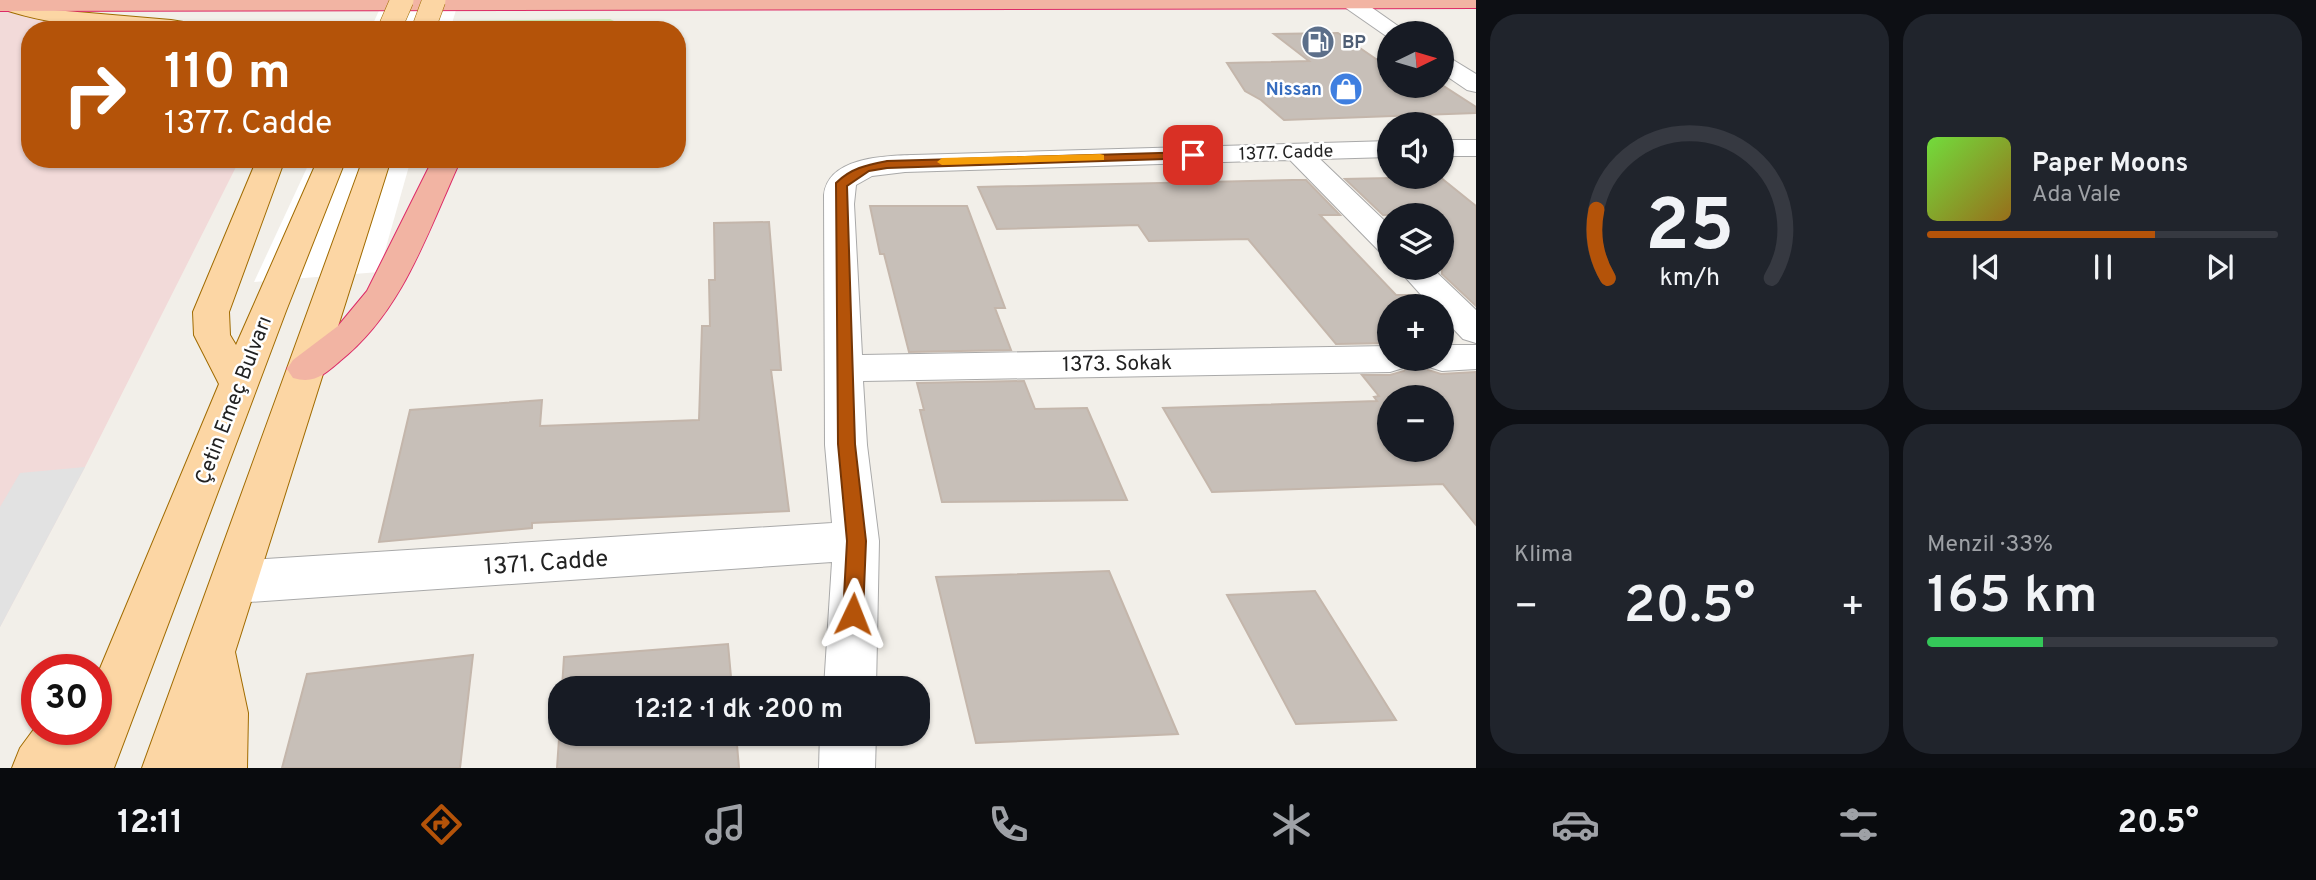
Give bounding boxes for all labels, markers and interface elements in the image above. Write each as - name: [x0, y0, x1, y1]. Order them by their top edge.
- north arrow: [1377, 21, 1454, 98]
- map controls: [1377, 21, 1454, 462]
- fuel station icon: BP: [1299, 23, 1337, 61]
- place label: BP: [1342, 32, 1366, 55]
- text: 110 m: [164, 44, 291, 106]
- icon: right: [49, 49, 140, 140]
- shop icon: Nissan: [1327, 70, 1365, 108]
- place label: Nissan: [1266, 79, 1322, 102]
- text: 1377. Cadde: [164, 105, 332, 145]
- button: sound: [1377, 112, 1454, 189]
- pin: [1163, 125, 1223, 185]
- icon: arrive: [1174, 136, 1212, 174]
- street label: 1377. Cadde: [1238, 140, 1334, 167]
- text: Paper Moons: [2032, 148, 2188, 181]
- text: Ada Vale: [2032, 181, 2121, 210]
- text: 25: [1645, 184, 1734, 276]
- button: layers: [1377, 203, 1454, 280]
- icon: previous: [1967, 248, 2005, 286]
- icon: pause: [2084, 248, 2122, 286]
- icon: next: [2201, 248, 2239, 286]
- text: km/h: [1659, 263, 1720, 295]
- button: +: [1377, 294, 1454, 371]
- street label: Çetin Emeç Bulvarı: [190, 313, 279, 489]
- street label: 1373. Sokak: [1062, 350, 1172, 379]
- button: −: [1377, 385, 1454, 462]
- text: Menzil · 33%: [1927, 531, 2053, 560]
- text: Klima: [1514, 541, 1573, 570]
- street label: 1371. Cadde: [483, 545, 609, 583]
- text: 165 km: [1927, 565, 2097, 631]
- text: 20.5°: [1624, 575, 1755, 641]
- position arrow: [816, 577, 890, 651]
- text: −: [1514, 584, 1539, 633]
- text: +: [1840, 584, 1865, 633]
- speed limit sign: 30: [21, 654, 112, 745]
- text: 12:12 · 1 dk · 200 m: [635, 694, 843, 727]
- icon: directions: [417, 800, 466, 849]
- icon: music: [701, 800, 750, 849]
- icon: phone: [984, 800, 1033, 849]
- icon: climate: [1267, 800, 1316, 849]
- icon: car: [1551, 800, 1600, 849]
- icon: filters: [1834, 800, 1883, 849]
- text: 12:11: [117, 804, 183, 844]
- text: 20.5°: [2118, 804, 2199, 844]

